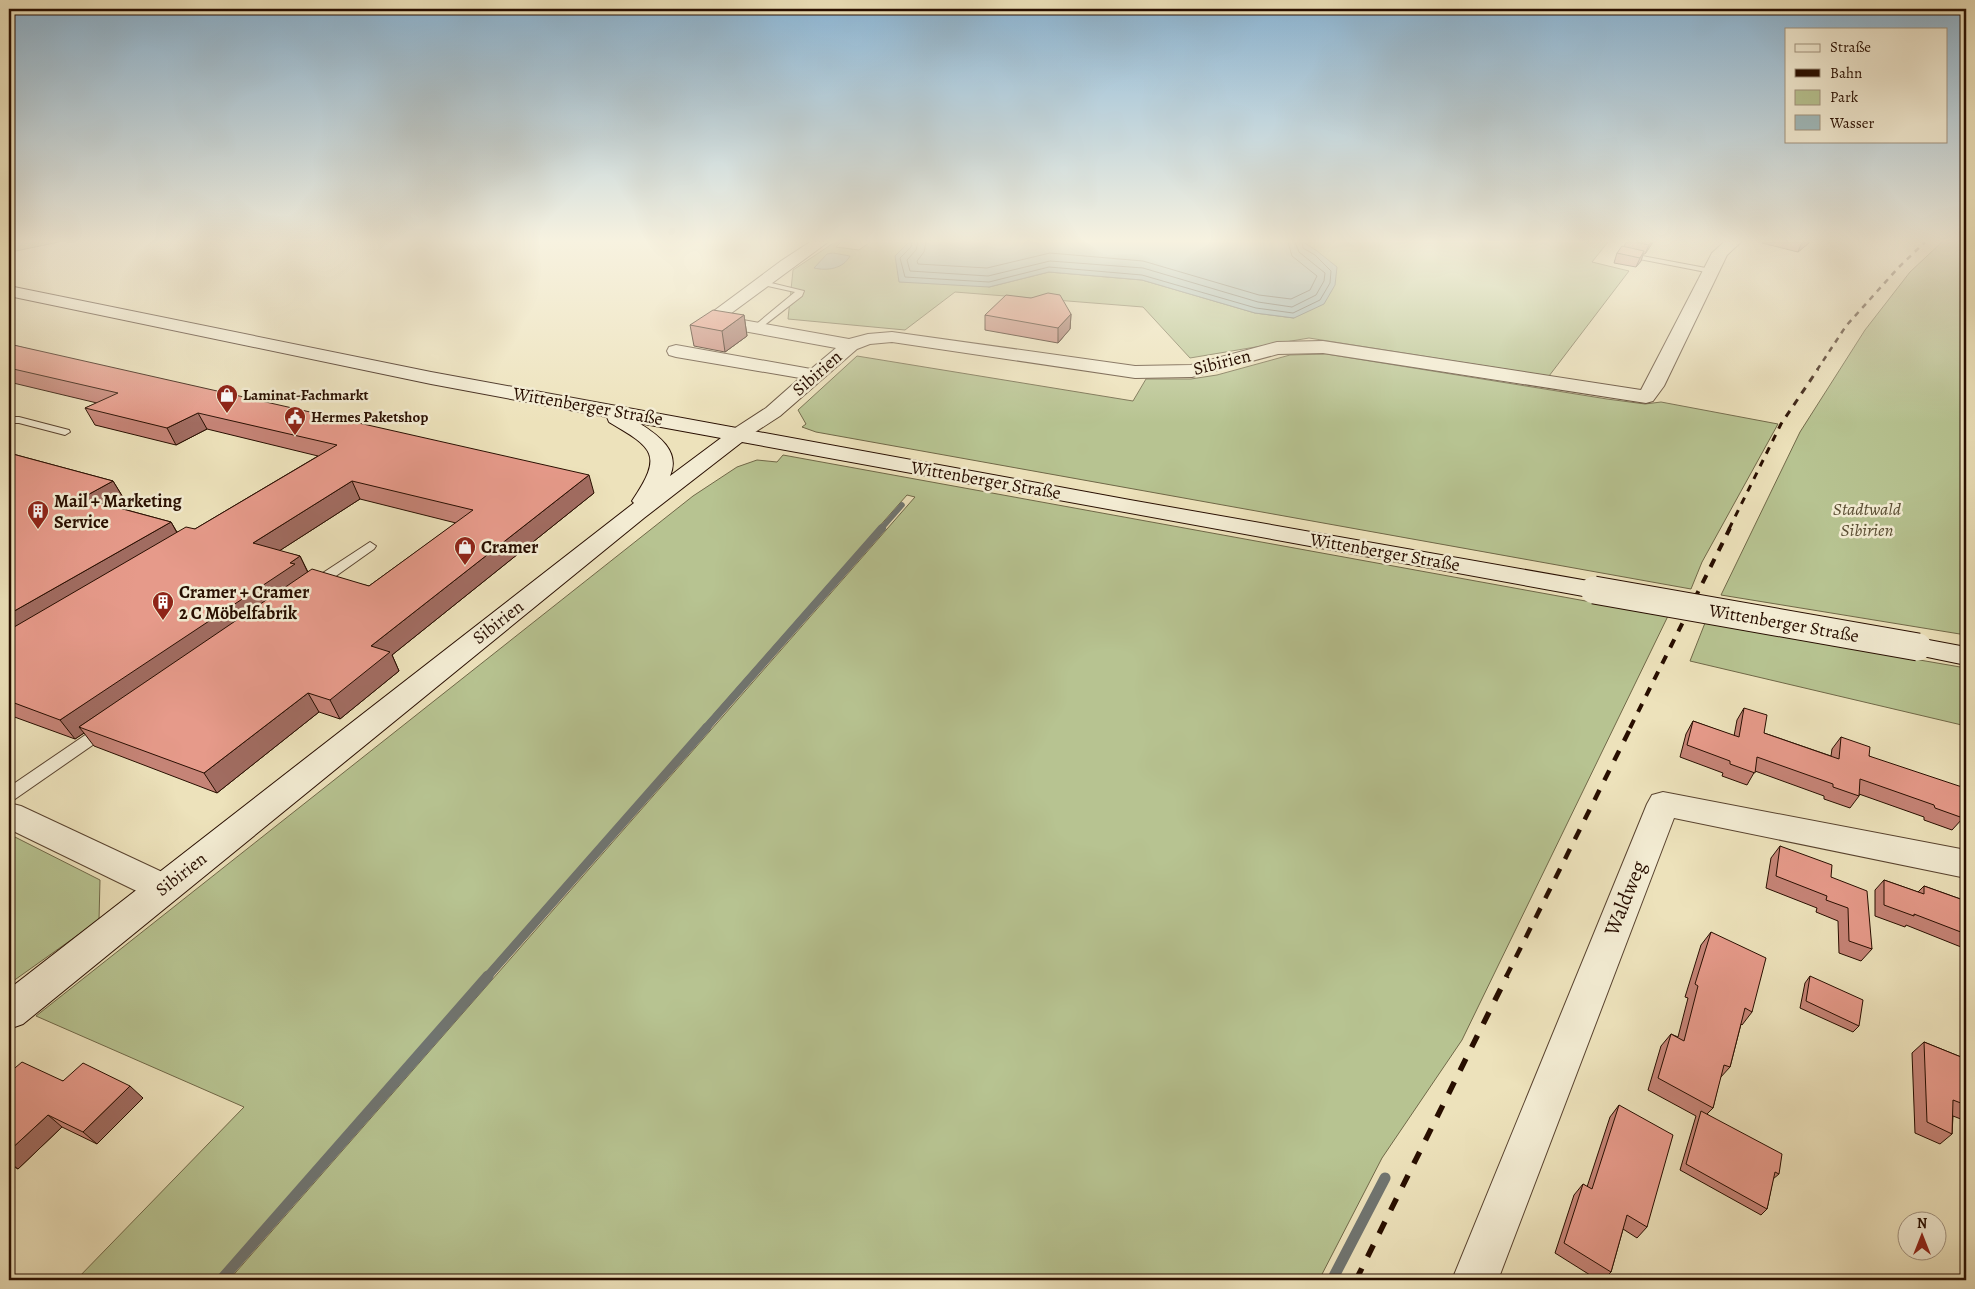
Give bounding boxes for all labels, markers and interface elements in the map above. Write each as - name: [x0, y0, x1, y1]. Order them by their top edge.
- legend: [1785, 28, 1948, 142]
- text: Straße: [1830, 37, 1871, 57]
- text: Bahn: [1830, 63, 1862, 83]
- text: Park: [1830, 87, 1859, 107]
- text: Wasser: [1829, 113, 1875, 133]
- street label: Sibirien: [1191, 343, 1253, 381]
- street label: Sibirien: [787, 345, 847, 401]
- street label: Wittenberger Straße: [510, 381, 665, 431]
- shop icon: Laminat-Fachmarkt: [215, 383, 239, 414]
- place label: Laminat-Fachmarkt: [243, 385, 368, 405]
- public building icon: Hermes Paketshop: [283, 405, 307, 436]
- place label: Hermes Paketshop: [311, 407, 428, 427]
- street label: Wittenberger Straße: [908, 455, 1063, 505]
- place label: Mail + Marketing Service: [54, 489, 183, 534]
- park label: Stadtwald Sibirien: [1833, 497, 1902, 542]
- building icon: Mail + Marketing Service: [26, 499, 50, 530]
- street label: Wittenberger Straße: [1307, 527, 1462, 577]
- shop icon: Cramer: [453, 535, 477, 566]
- place label: Cramer: [481, 535, 539, 559]
- place label: Cramer + Cramer 2 C Möbelfabrik: [179, 580, 310, 625]
- building icon: Cramer + Cramer 2 C Möbelfabrik: [151, 590, 175, 621]
- street label: Sibirien: [468, 594, 529, 649]
- street label: Wittenberger Straße: [1706, 598, 1861, 648]
- street label: Sibirien: [151, 846, 212, 901]
- street label: Waldweg: [1597, 856, 1653, 940]
- north arrow: [1898, 1212, 1948, 1262]
- text: N: [1917, 1214, 1927, 1233]

